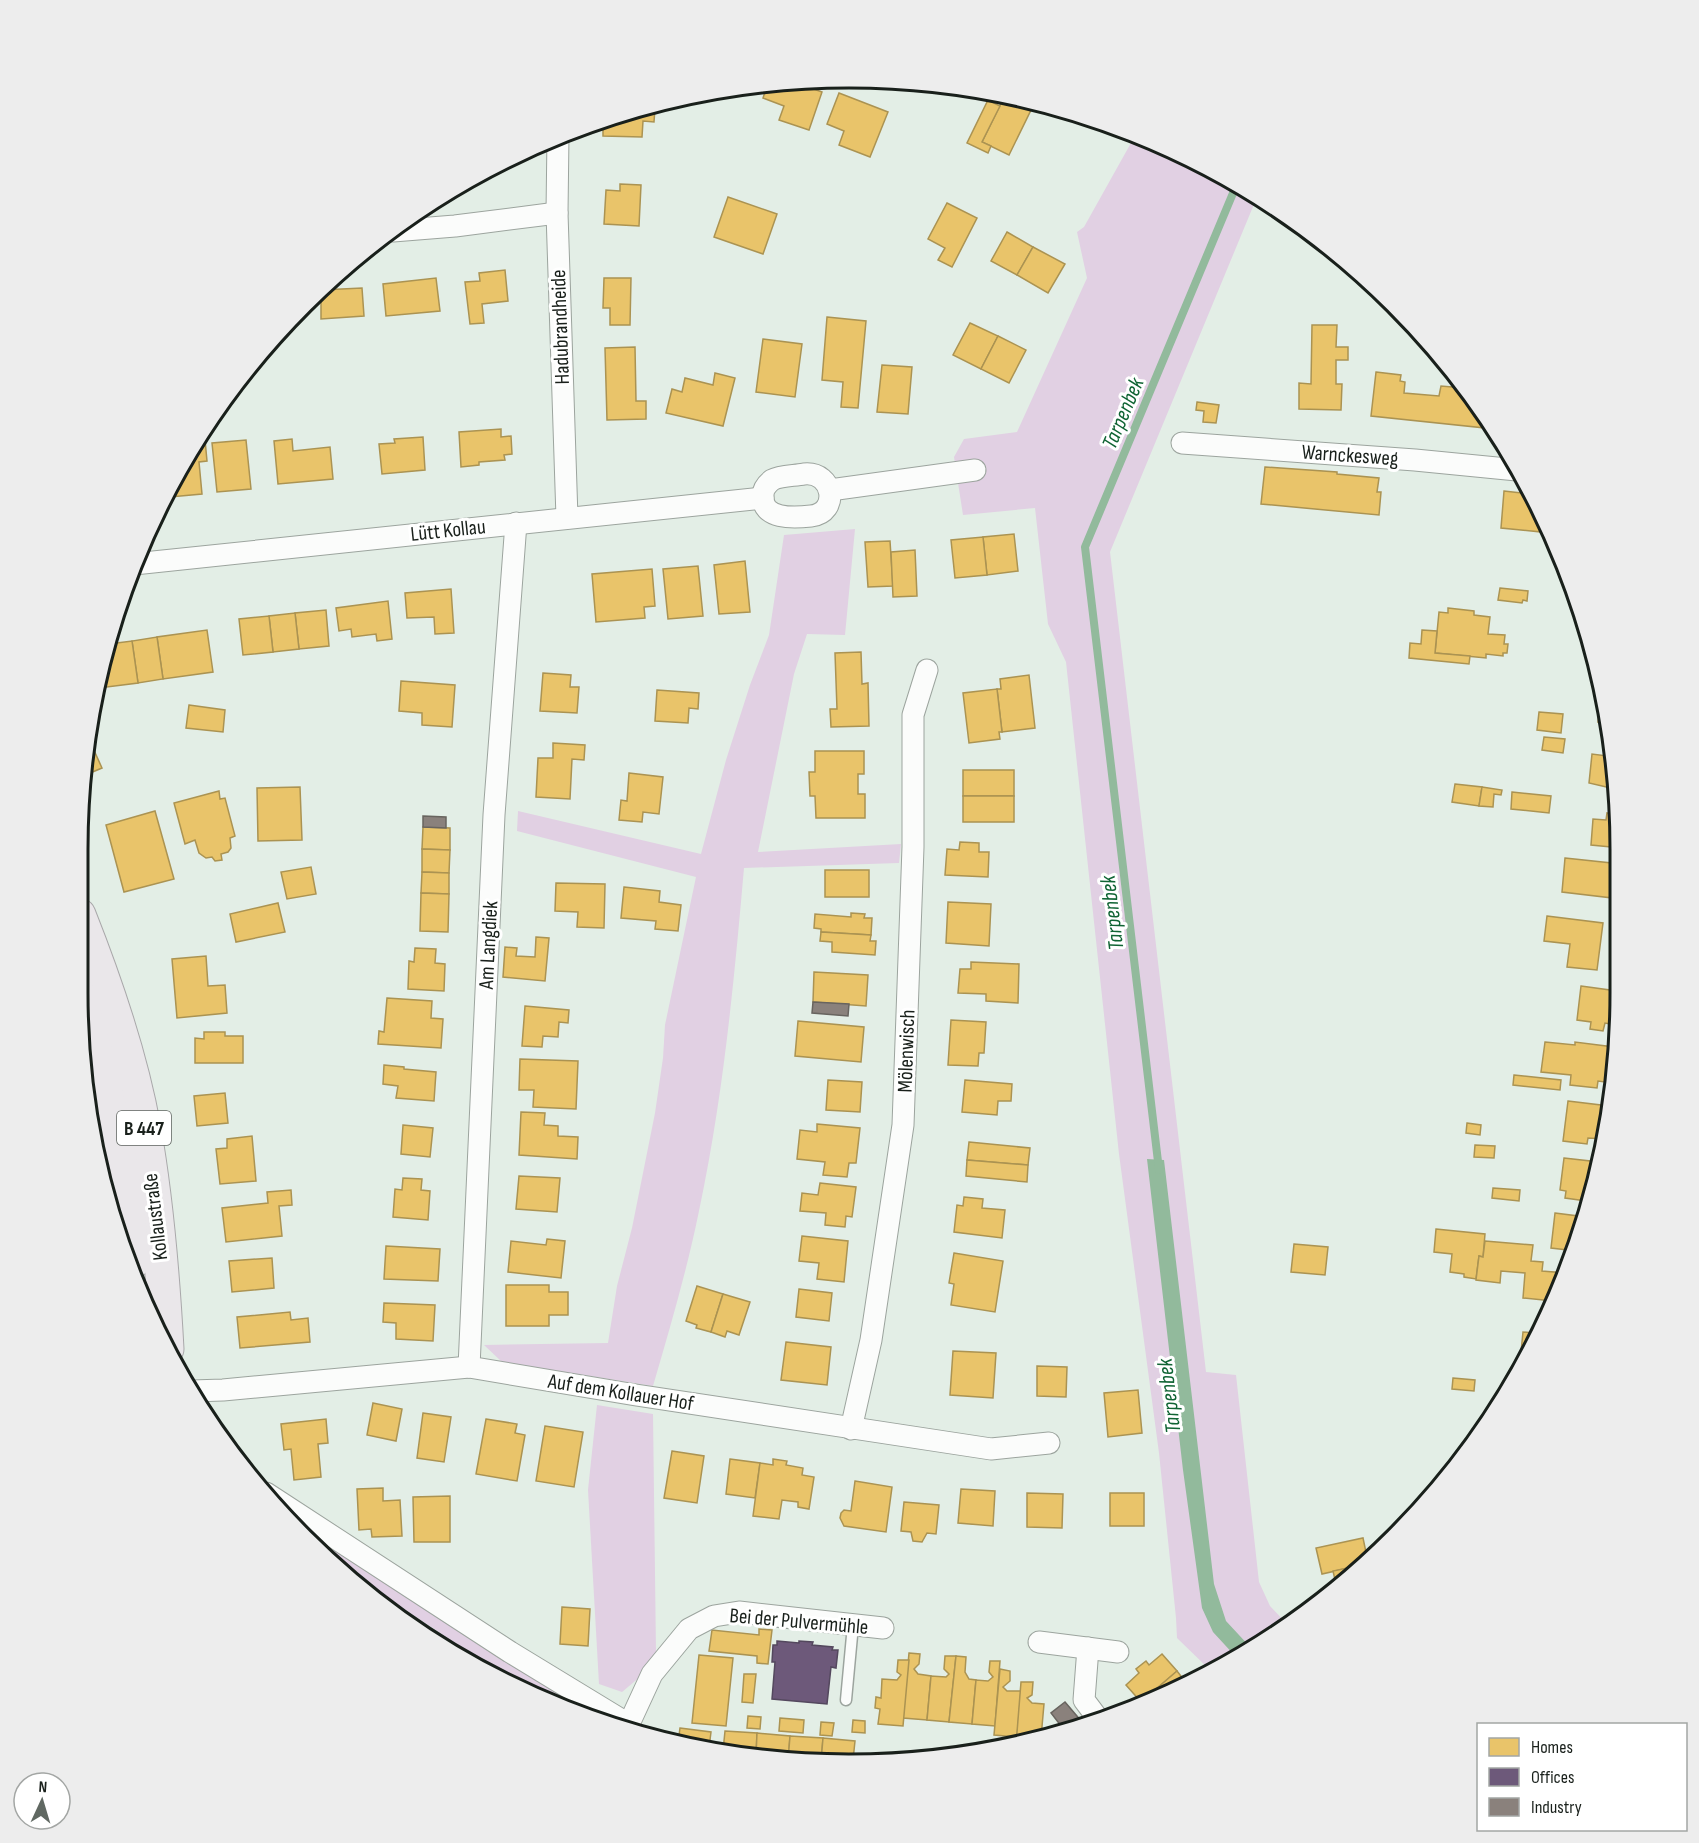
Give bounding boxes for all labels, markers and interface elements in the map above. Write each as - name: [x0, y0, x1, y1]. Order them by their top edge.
- street label: Hadubrandheide: [546, 269, 575, 385]
- water label: Tarpenbek: [1096, 373, 1151, 453]
- street label: Warnckesweg: [1301, 440, 1399, 471]
- street label: Lütt Kollau: [409, 514, 487, 547]
- water label: Tarpenbek: [1094, 873, 1130, 952]
- street label: Am Langdiek: [474, 900, 503, 991]
- street label: Mölenwisch: [893, 1009, 920, 1093]
- road number: B 447: [117, 1111, 171, 1145]
- street label: Kollaustraße: [138, 1172, 173, 1262]
- water label: Tarpenbek: [1151, 1356, 1187, 1435]
- street label: Auf dem Kollauer Hof: [545, 1368, 696, 1416]
- street label: Bei der Pulvermühle: [729, 1603, 869, 1640]
- legend: [1477, 1723, 1687, 1831]
- text: Homes: [1531, 1737, 1573, 1758]
- text: Offices: [1531, 1767, 1574, 1788]
- north arrow: [12, 1771, 72, 1831]
- text: N: [38, 1778, 48, 1797]
- text: Industry: [1531, 1797, 1582, 1818]

